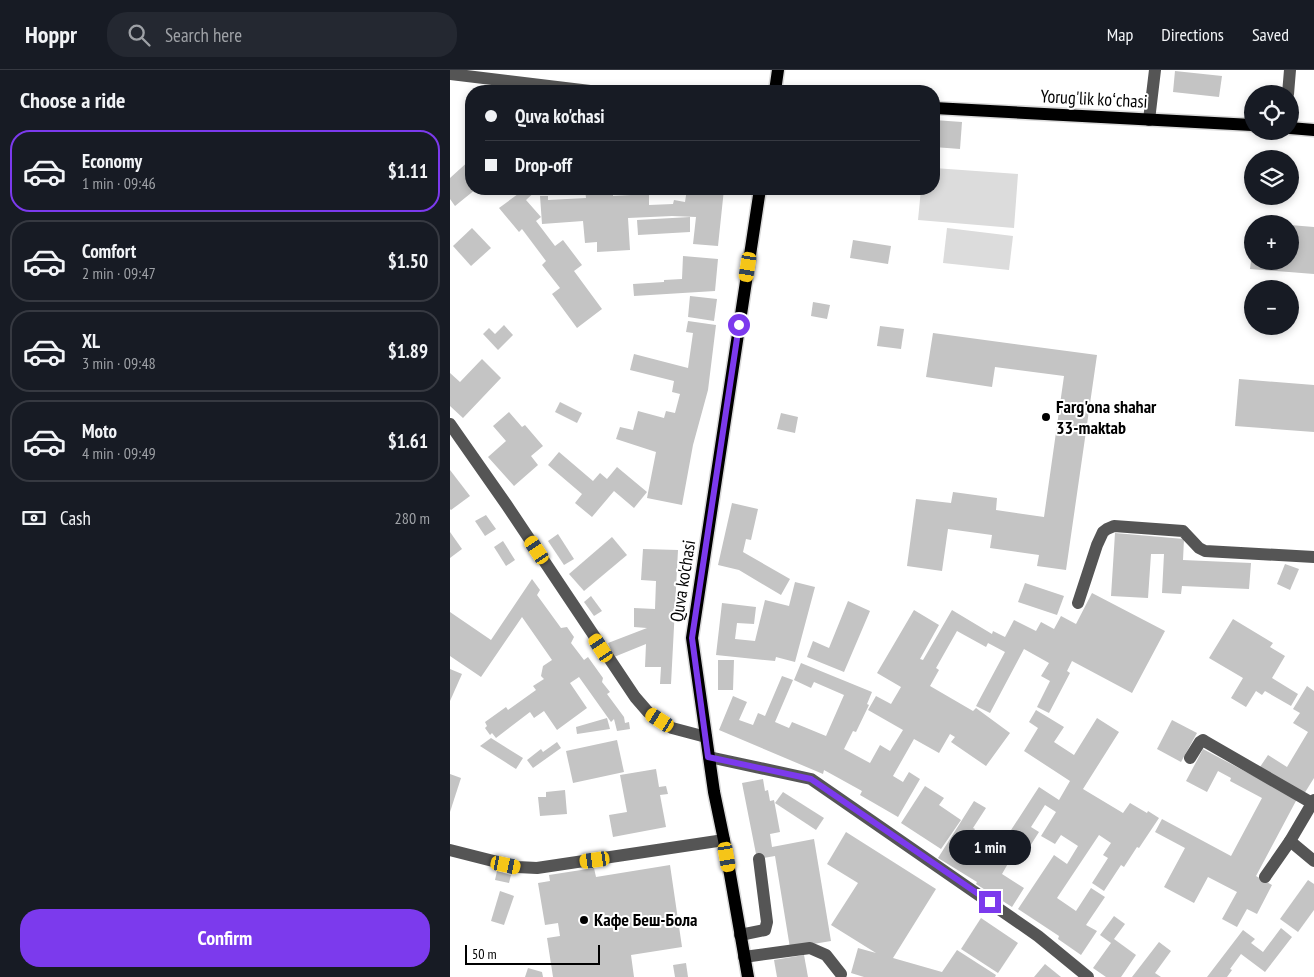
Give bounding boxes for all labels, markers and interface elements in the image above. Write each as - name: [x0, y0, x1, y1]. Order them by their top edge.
- search box: [107, 12, 457, 57]
- text: Hoppr: [25, 19, 77, 50]
- icon: search: [125, 21, 153, 49]
- text: Search here: [165, 23, 242, 47]
- text: Map: [1107, 23, 1133, 46]
- text: Directions: [1161, 23, 1224, 46]
- text: Saved: [1252, 23, 1289, 46]
- street label: Yorug'lik koʻchasi: [1040, 84, 1148, 113]
- map controls: [1244, 85, 1299, 335]
- button: locate: [1244, 85, 1299, 140]
- text: Choose a ride: [20, 86, 125, 114]
- text: Quva ko'chasi: [515, 104, 605, 128]
- icon: car: [22, 149, 67, 194]
- text: Economy: [82, 149, 142, 173]
- button: layers: [1244, 150, 1299, 205]
- text: Drop-off: [515, 153, 572, 177]
- text: $1.11: [388, 159, 428, 183]
- text: 1 min · 09:46: [82, 173, 156, 193]
- button: +: [1244, 215, 1299, 270]
- icon: car: [22, 239, 67, 284]
- text: Comfort: [82, 239, 136, 263]
- text: $1.50: [388, 249, 428, 273]
- car: [738, 251, 757, 283]
- text: 2 min · 09:47: [82, 263, 156, 283]
- button: −: [1244, 280, 1299, 335]
- route start: [728, 314, 750, 336]
- icon: car: [22, 329, 67, 374]
- text: XL: [82, 329, 100, 353]
- text: $1.89: [388, 339, 428, 363]
- text: 3 min · 09:48: [82, 353, 156, 373]
- place label: Farg'ona shahar 33-maktab: [1056, 395, 1157, 439]
- marker: Farg'ona shahar 33-maktab: [1040, 411, 1052, 423]
- icon: car: [22, 419, 67, 464]
- text: Moto: [82, 419, 117, 443]
- text: $1.61: [388, 429, 428, 453]
- text: 4 min · 09:49: [82, 443, 156, 463]
- icon: cash: [20, 504, 48, 532]
- text: Cash: [60, 506, 91, 530]
- text: 280 m: [395, 508, 430, 528]
- car: [522, 533, 551, 567]
- street label: Quva ko'chasi: [665, 538, 700, 624]
- car: [586, 631, 615, 665]
- car: [643, 706, 676, 734]
- callout: 1 min: [949, 830, 1031, 864]
- text: 1 min: [974, 837, 1006, 857]
- car: [717, 841, 736, 873]
- car: [579, 850, 610, 870]
- car: [489, 855, 522, 875]
- route end: [979, 891, 1001, 913]
- place label: Кафе Беш-Бола: [594, 908, 697, 931]
- button: Confirm: [20, 909, 430, 967]
- marker: Кафе Беш-Бола: [578, 914, 590, 926]
- scale bar: [465, 942, 600, 965]
- text: 50 m: [472, 945, 497, 963]

